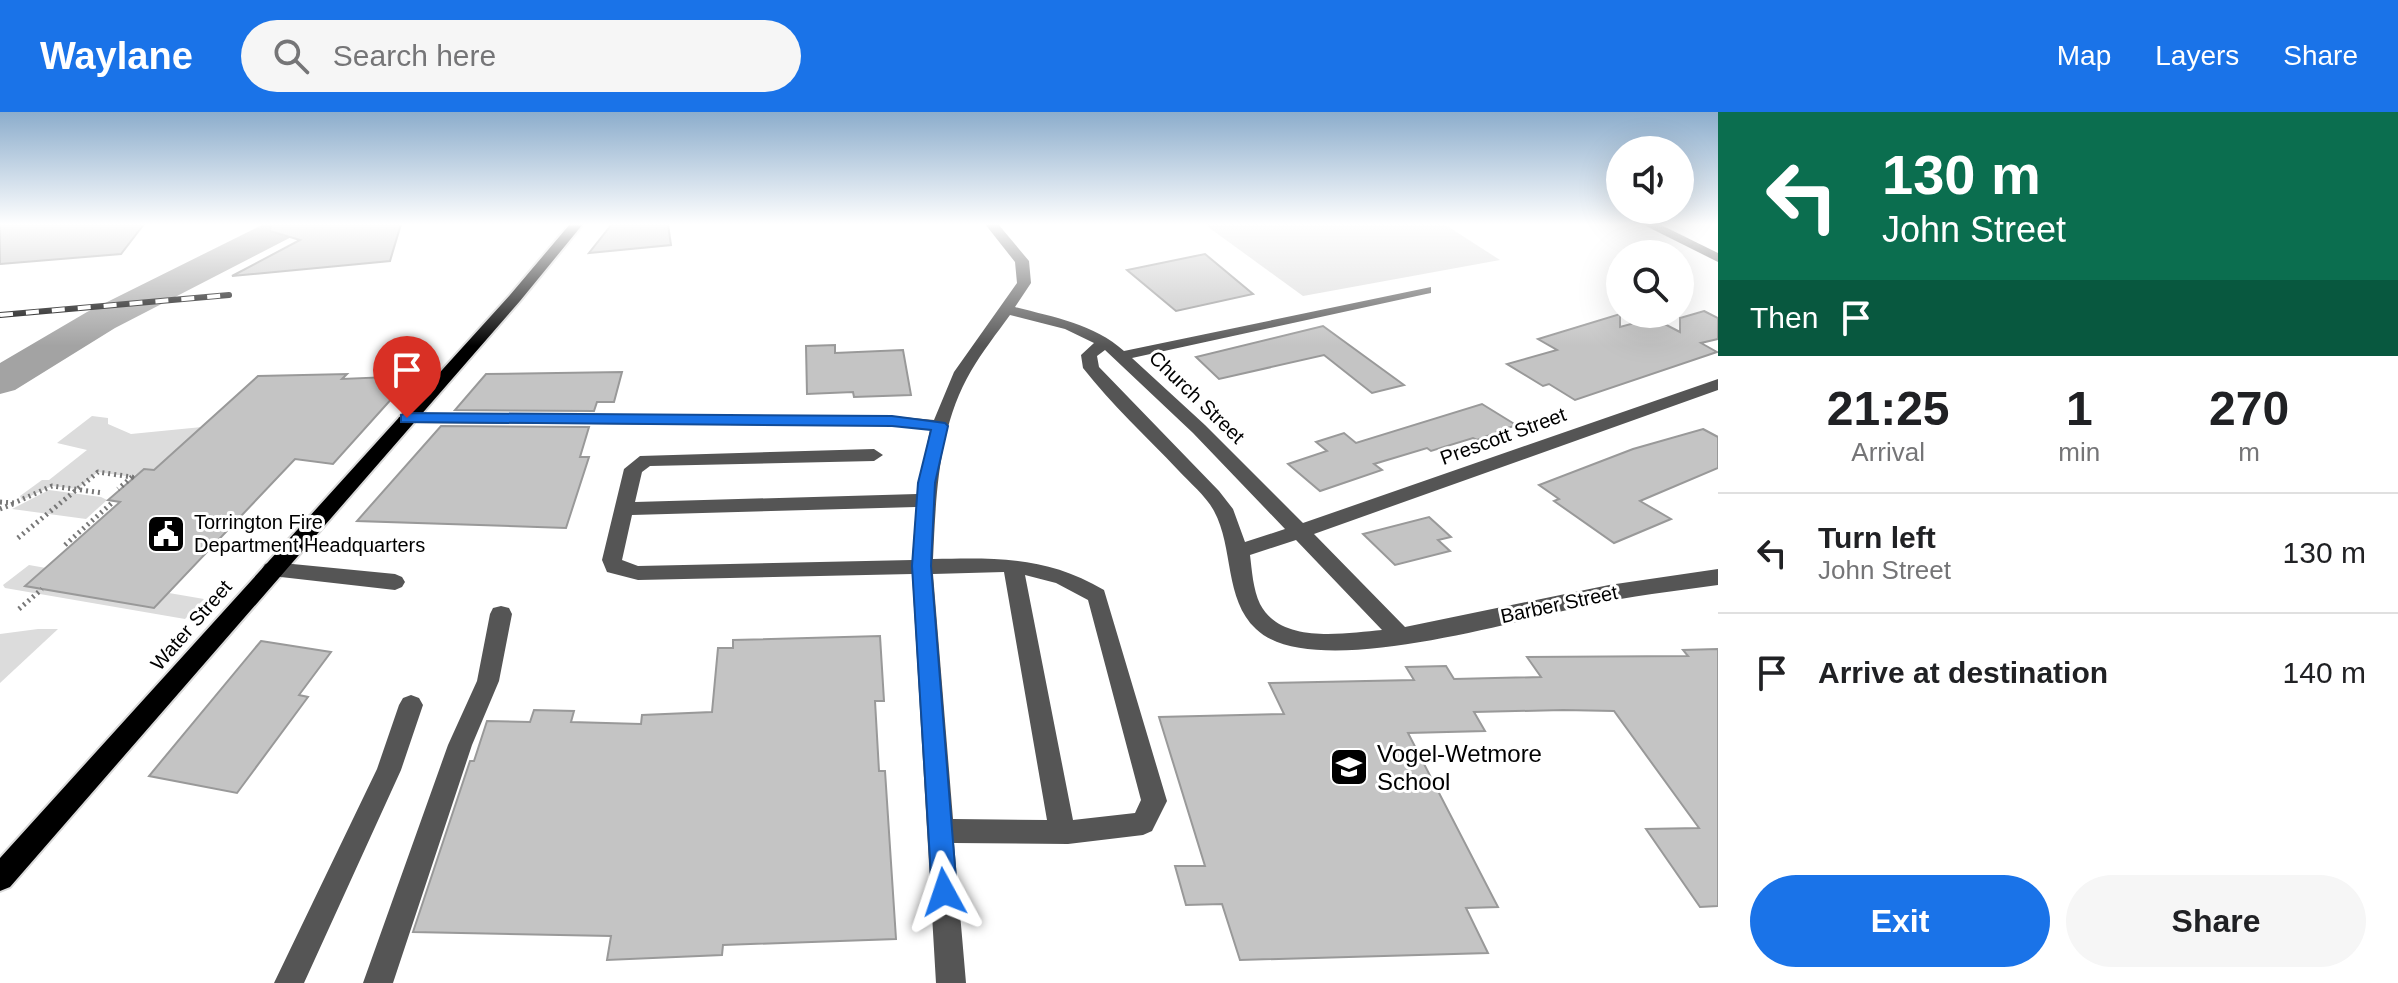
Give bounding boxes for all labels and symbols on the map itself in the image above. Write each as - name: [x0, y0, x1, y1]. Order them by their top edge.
- pin: [373, 336, 441, 418]
- street label: Church Street: [1145, 346, 1249, 448]
- street label: Prescott Street: [1437, 403, 1569, 469]
- place label: Torrington Fire Department Headquarters: [194, 511, 425, 556]
- public building icon: Torrington Fire Department Headquarters: [145, 513, 187, 555]
- street label: Water Street: [146, 575, 236, 674]
- street label: Barber Street: [1499, 581, 1620, 627]
- place label: Vogel-Wetmore School: [1377, 740, 1542, 795]
- school or university icon: Vogel-Wetmore School: [1328, 746, 1370, 788]
- position arrow: [902, 850, 986, 934]

